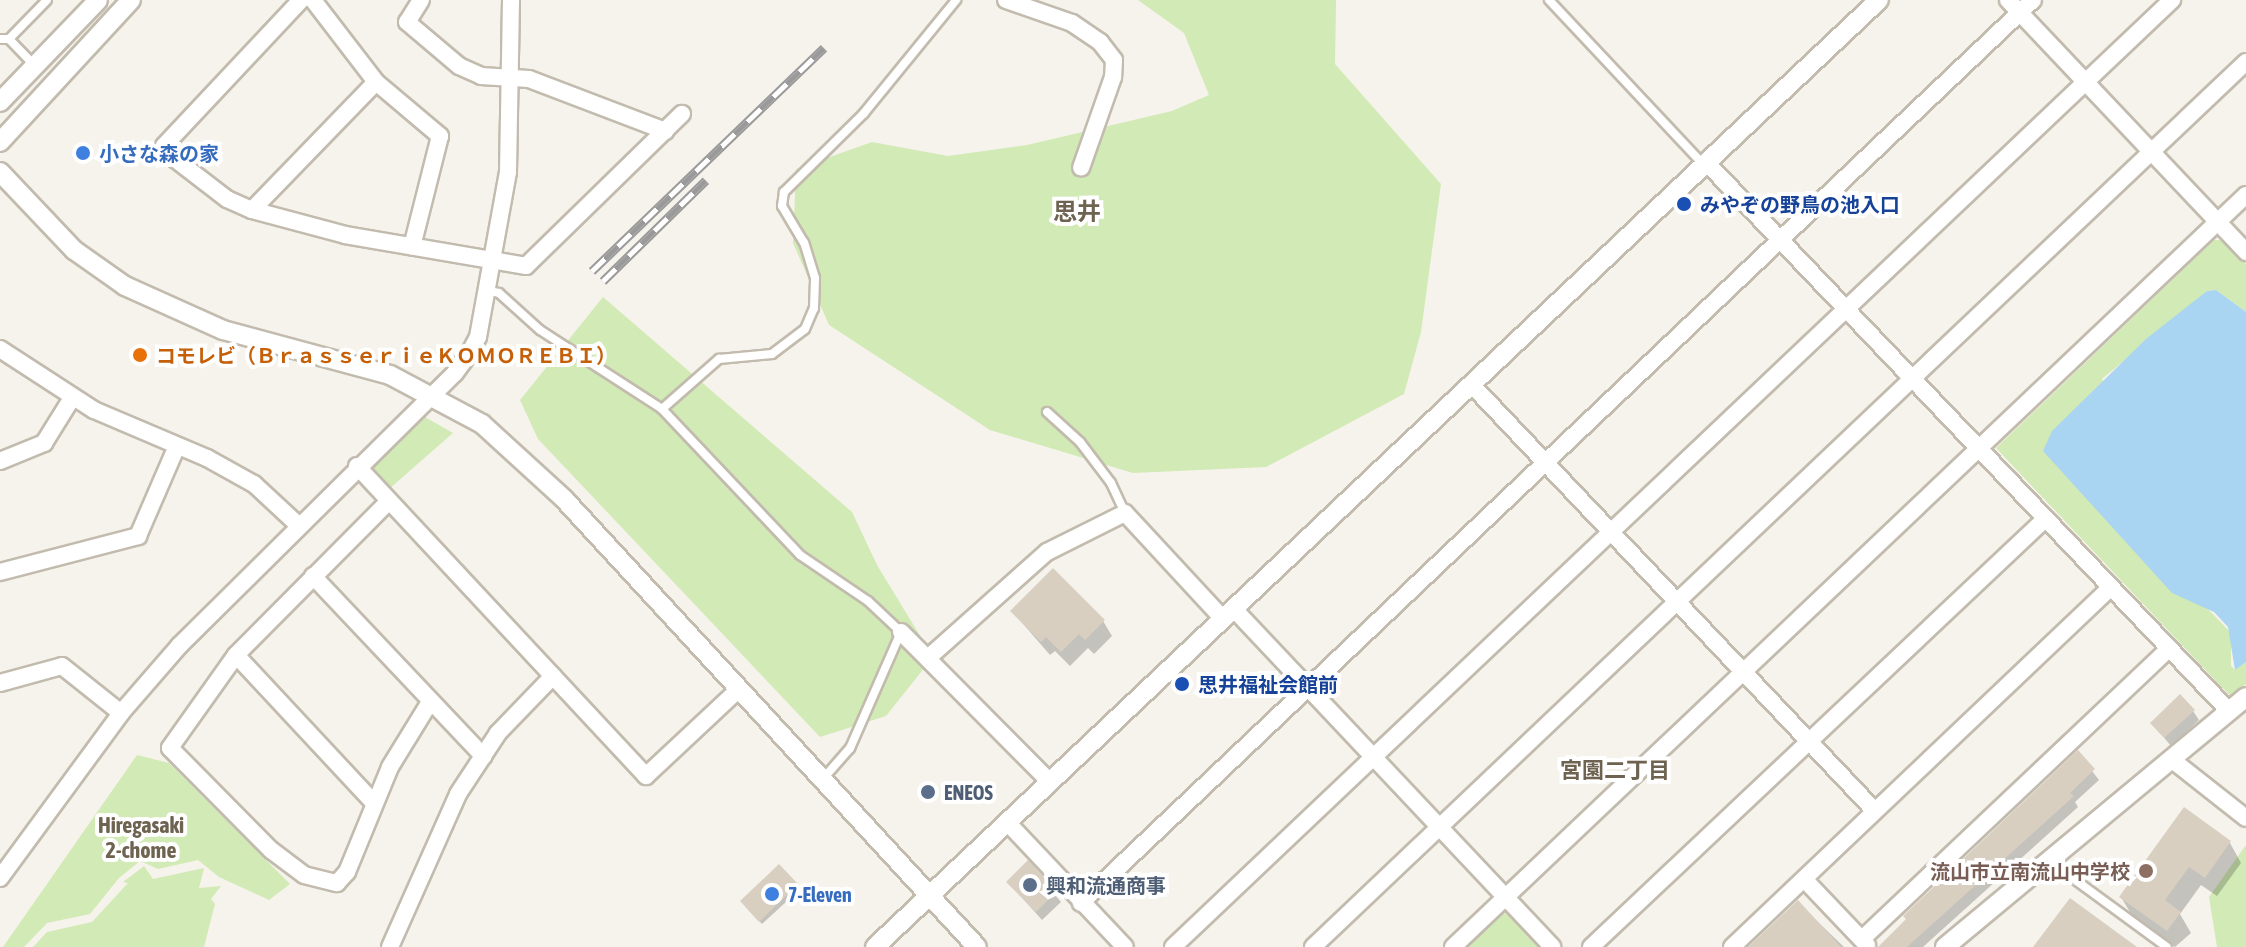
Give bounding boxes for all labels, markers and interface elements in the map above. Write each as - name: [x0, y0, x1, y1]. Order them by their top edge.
- place label: 小さな森の家: [99, 141, 219, 165]
- marker: 小さな森の家: [74, 144, 92, 162]
- place label: みやぞの野鳥の池入口: [1700, 192, 1900, 216]
- marker: みやぞの野鳥の池入口: [1675, 195, 1693, 213]
- district label: 思井: [1053, 198, 1101, 226]
- place label: コモレビ（ＢｒａｓｓｅｒｉｅＫＯＭＯＲＥＢＩ）: [156, 343, 616, 367]
- marker: コモレビ（ＢｒａｓｓｅｒｉｅＫＯＭＯＲＥＢＩ）: [131, 346, 149, 364]
- place label: 思井福祉会館前: [1198, 672, 1338, 696]
- marker: 思井福祉会館前: [1173, 675, 1191, 693]
- district label: 宮園二丁目: [1560, 758, 1670, 784]
- place label: ENEOS: [944, 780, 993, 804]
- marker: ENEOS: [919, 783, 937, 801]
- district label: Hiregasaki 2-chome: [98, 812, 184, 864]
- place label: 流山市立南流山中学校: [1930, 859, 2130, 883]
- marker: 流山市立南流山中学校: [2137, 862, 2155, 880]
- place label: 興和流通商事: [1046, 873, 1166, 897]
- marker: 興和流通商事: [1021, 876, 1039, 894]
- place label: 7-Eleven: [788, 882, 852, 906]
- marker: 7-Eleven: [763, 885, 781, 903]

